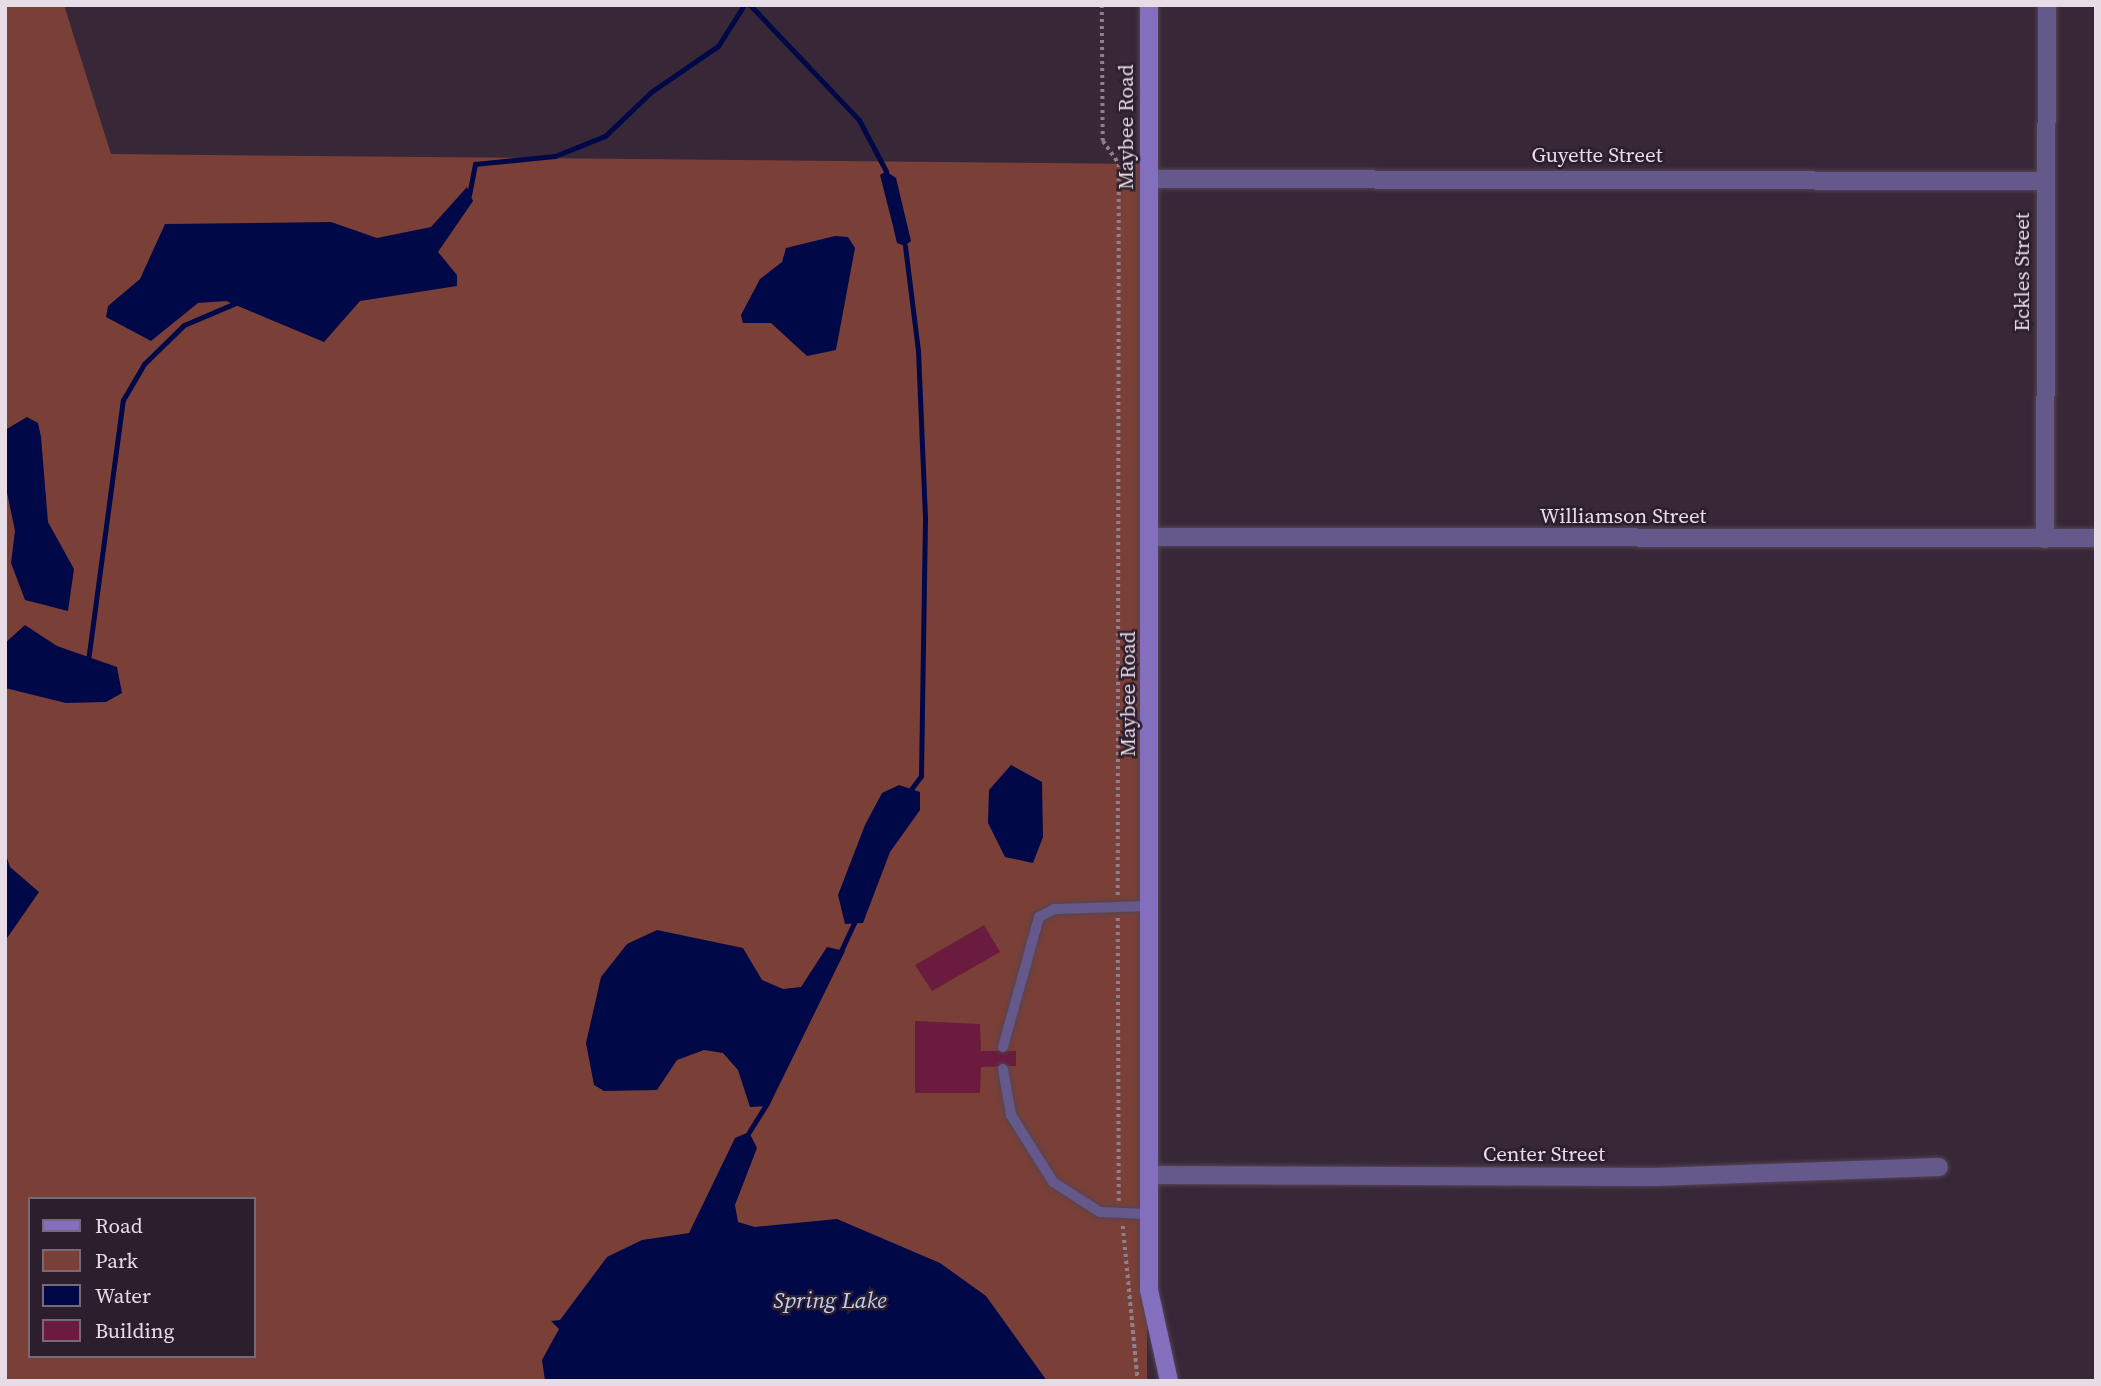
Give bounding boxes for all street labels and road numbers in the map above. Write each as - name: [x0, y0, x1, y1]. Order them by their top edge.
- street label: Maybee Road: [1113, 64, 1139, 190]
- street label: Guyette Street: [1532, 142, 1662, 168]
- street label: Eckles Street: [2009, 212, 2035, 332]
- street label: Williamson Street: [1540, 503, 1706, 529]
- street label: Maybee Road: [1115, 631, 1141, 757]
- street label: Center Street: [1483, 1141, 1605, 1167]

